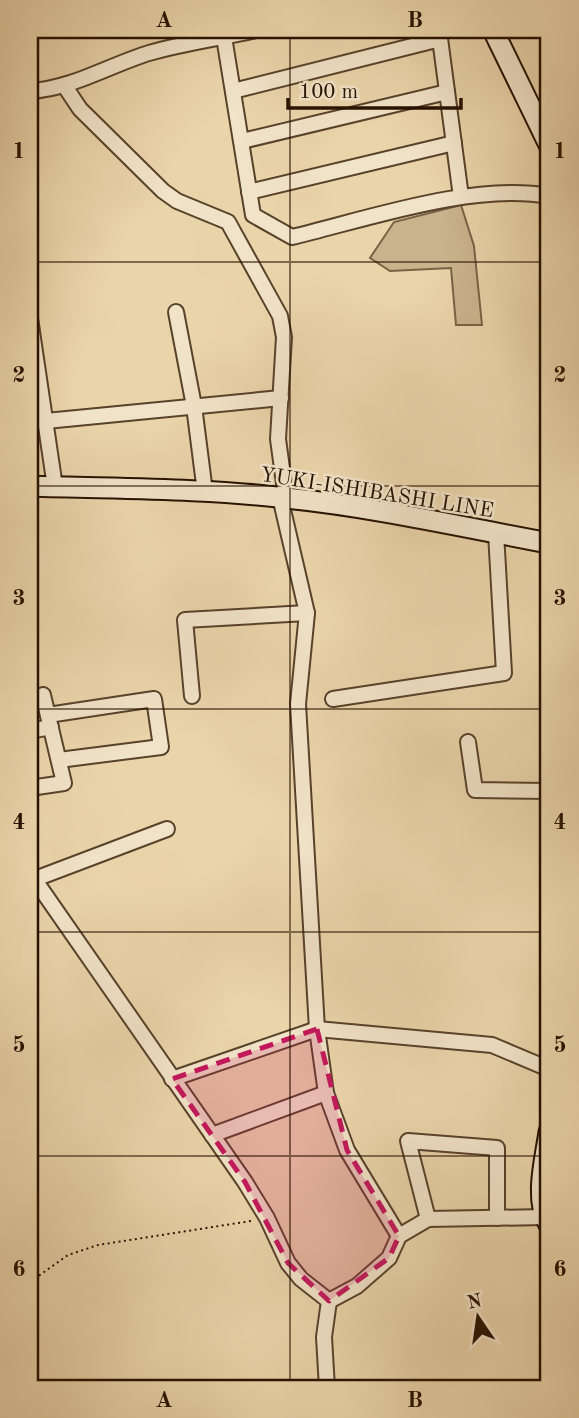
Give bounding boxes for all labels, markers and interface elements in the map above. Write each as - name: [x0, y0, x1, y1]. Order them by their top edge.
- text: A: [155, 9, 173, 32]
- text: B: [407, 9, 423, 32]
- scale bar: [288, 66, 462, 110]
- text: 100 m: [299, 82, 358, 103]
- text: 1: [12, 140, 26, 163]
- text: 1: [553, 140, 567, 163]
- text: 2: [12, 364, 26, 387]
- text: 2: [553, 364, 567, 387]
- street label: YUKI-ISHIBASHI LINE: [259, 465, 495, 522]
- text: 3: [12, 587, 26, 610]
- text: 3: [553, 587, 567, 610]
- text: 4: [12, 811, 26, 834]
- text: 4: [553, 811, 567, 834]
- text: 5: [12, 1034, 26, 1057]
- text: 5: [553, 1034, 567, 1057]
- text: 6: [12, 1258, 26, 1281]
- text: 6: [553, 1258, 567, 1281]
- north arrow: [442, 1282, 512, 1352]
- text: N: [466, 1292, 484, 1314]
- text: A: [155, 1389, 173, 1412]
- text: B: [407, 1389, 423, 1412]

